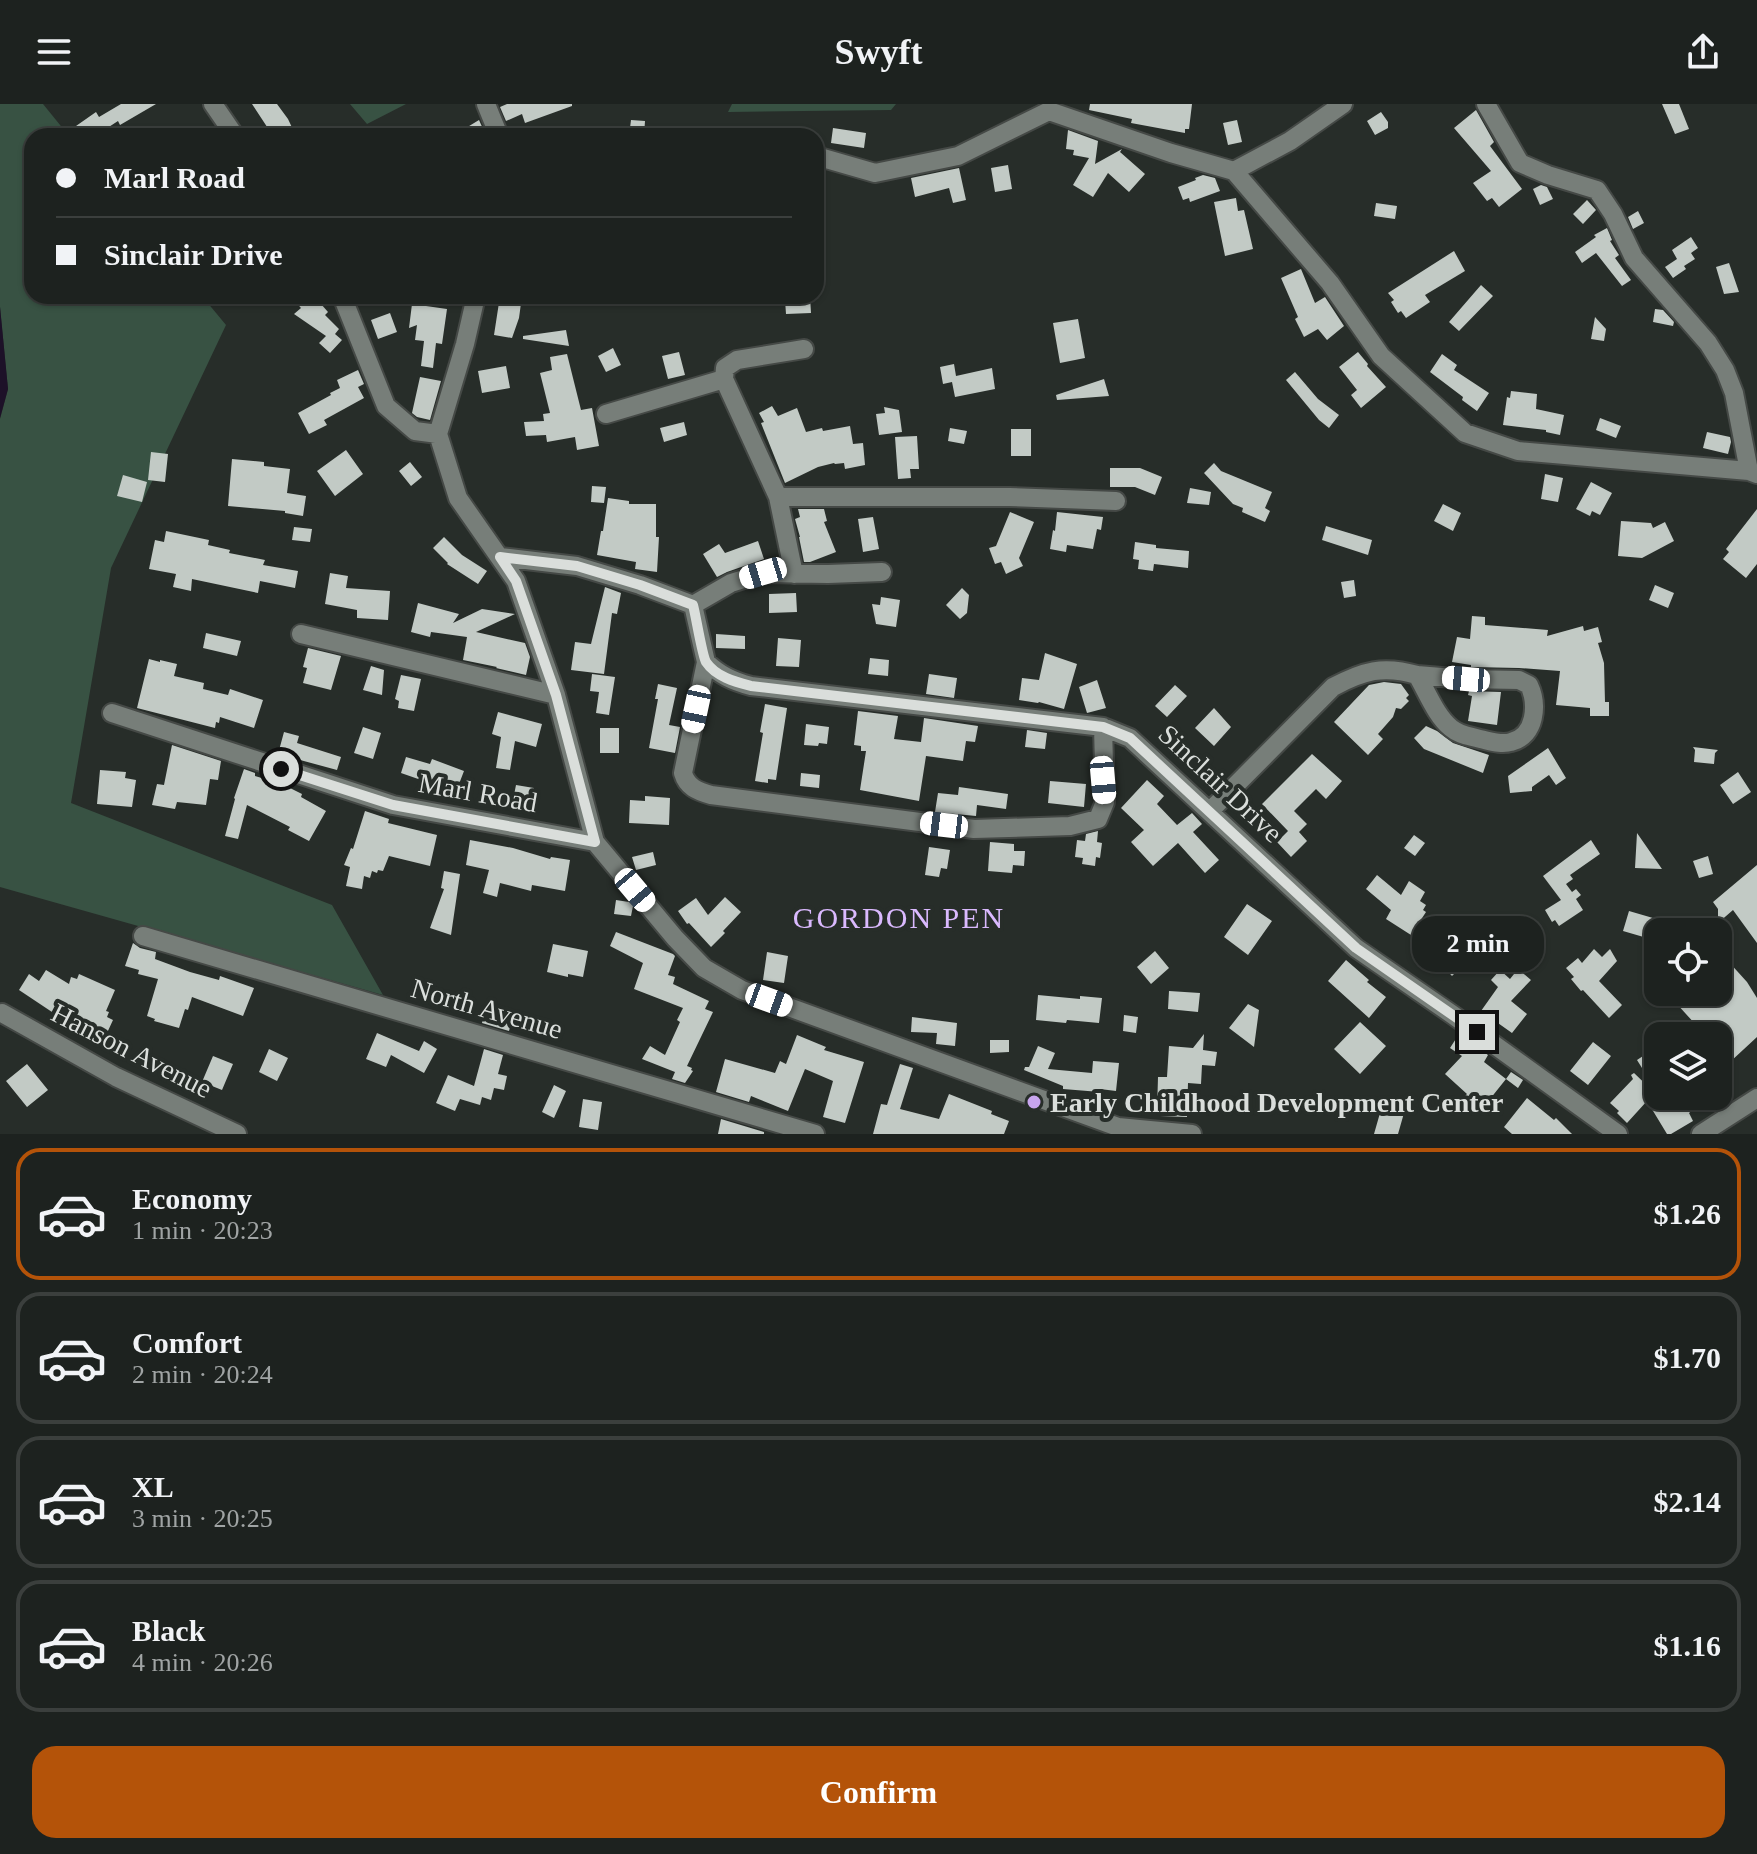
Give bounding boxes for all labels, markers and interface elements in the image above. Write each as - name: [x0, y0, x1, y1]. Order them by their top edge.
- icon: menu: [32, 30, 76, 74]
- icon: share: [1681, 30, 1725, 74]
- text: Swyft: [835, 32, 923, 72]
- text: Marl Road: [104, 161, 245, 194]
- text: Sinclair Drive: [104, 238, 283, 271]
- car: [737, 555, 789, 591]
- car: [1441, 665, 1491, 693]
- car: [679, 683, 713, 735]
- street label: Sinclair Drive: [1152, 718, 1289, 849]
- route start: [263, 751, 299, 787]
- car: [1089, 755, 1117, 805]
- street label: Marl Road: [416, 767, 540, 818]
- car: [919, 810, 969, 840]
- car: [610, 864, 660, 916]
- district label: GORDON PEN: [793, 901, 1005, 934]
- callout: 2 min: [1411, 916, 1543, 972]
- map controls: [1644, 918, 1732, 1110]
- button: locate: [1644, 918, 1732, 1006]
- text: 2 min: [1447, 929, 1509, 958]
- street label: North Avenue: [408, 972, 566, 1045]
- car: [742, 981, 796, 1019]
- street label: Hanson Avenue: [46, 997, 217, 1104]
- route end: [1459, 1014, 1495, 1050]
- button: layers: [1644, 1022, 1732, 1110]
- place label: Early Childhood Development Center: [1050, 1087, 1503, 1118]
- marker: Early Childhood Development Center: [1025, 1093, 1043, 1111]
- icon: car: [36, 1178, 108, 1250]
- text: Economy: [132, 1182, 252, 1215]
- text: $1.26: [1654, 1197, 1721, 1230]
- text: 1 min · 20:23: [132, 1216, 273, 1245]
- icon: car: [36, 1322, 108, 1394]
- text: Comfort: [132, 1326, 242, 1359]
- text: $1.70: [1654, 1341, 1721, 1374]
- text: 2 min · 20:24: [132, 1360, 273, 1389]
- icon: car: [36, 1466, 108, 1538]
- text: XL: [132, 1470, 174, 1503]
- text: $2.14: [1654, 1485, 1721, 1518]
- text: 3 min · 20:25: [132, 1504, 273, 1533]
- icon: car: [36, 1610, 108, 1682]
- text: Black: [132, 1614, 205, 1647]
- text: $1.16: [1654, 1629, 1721, 1662]
- text: 4 min · 20:26: [132, 1648, 273, 1677]
- button: Confirm: [32, 1746, 1725, 1838]

